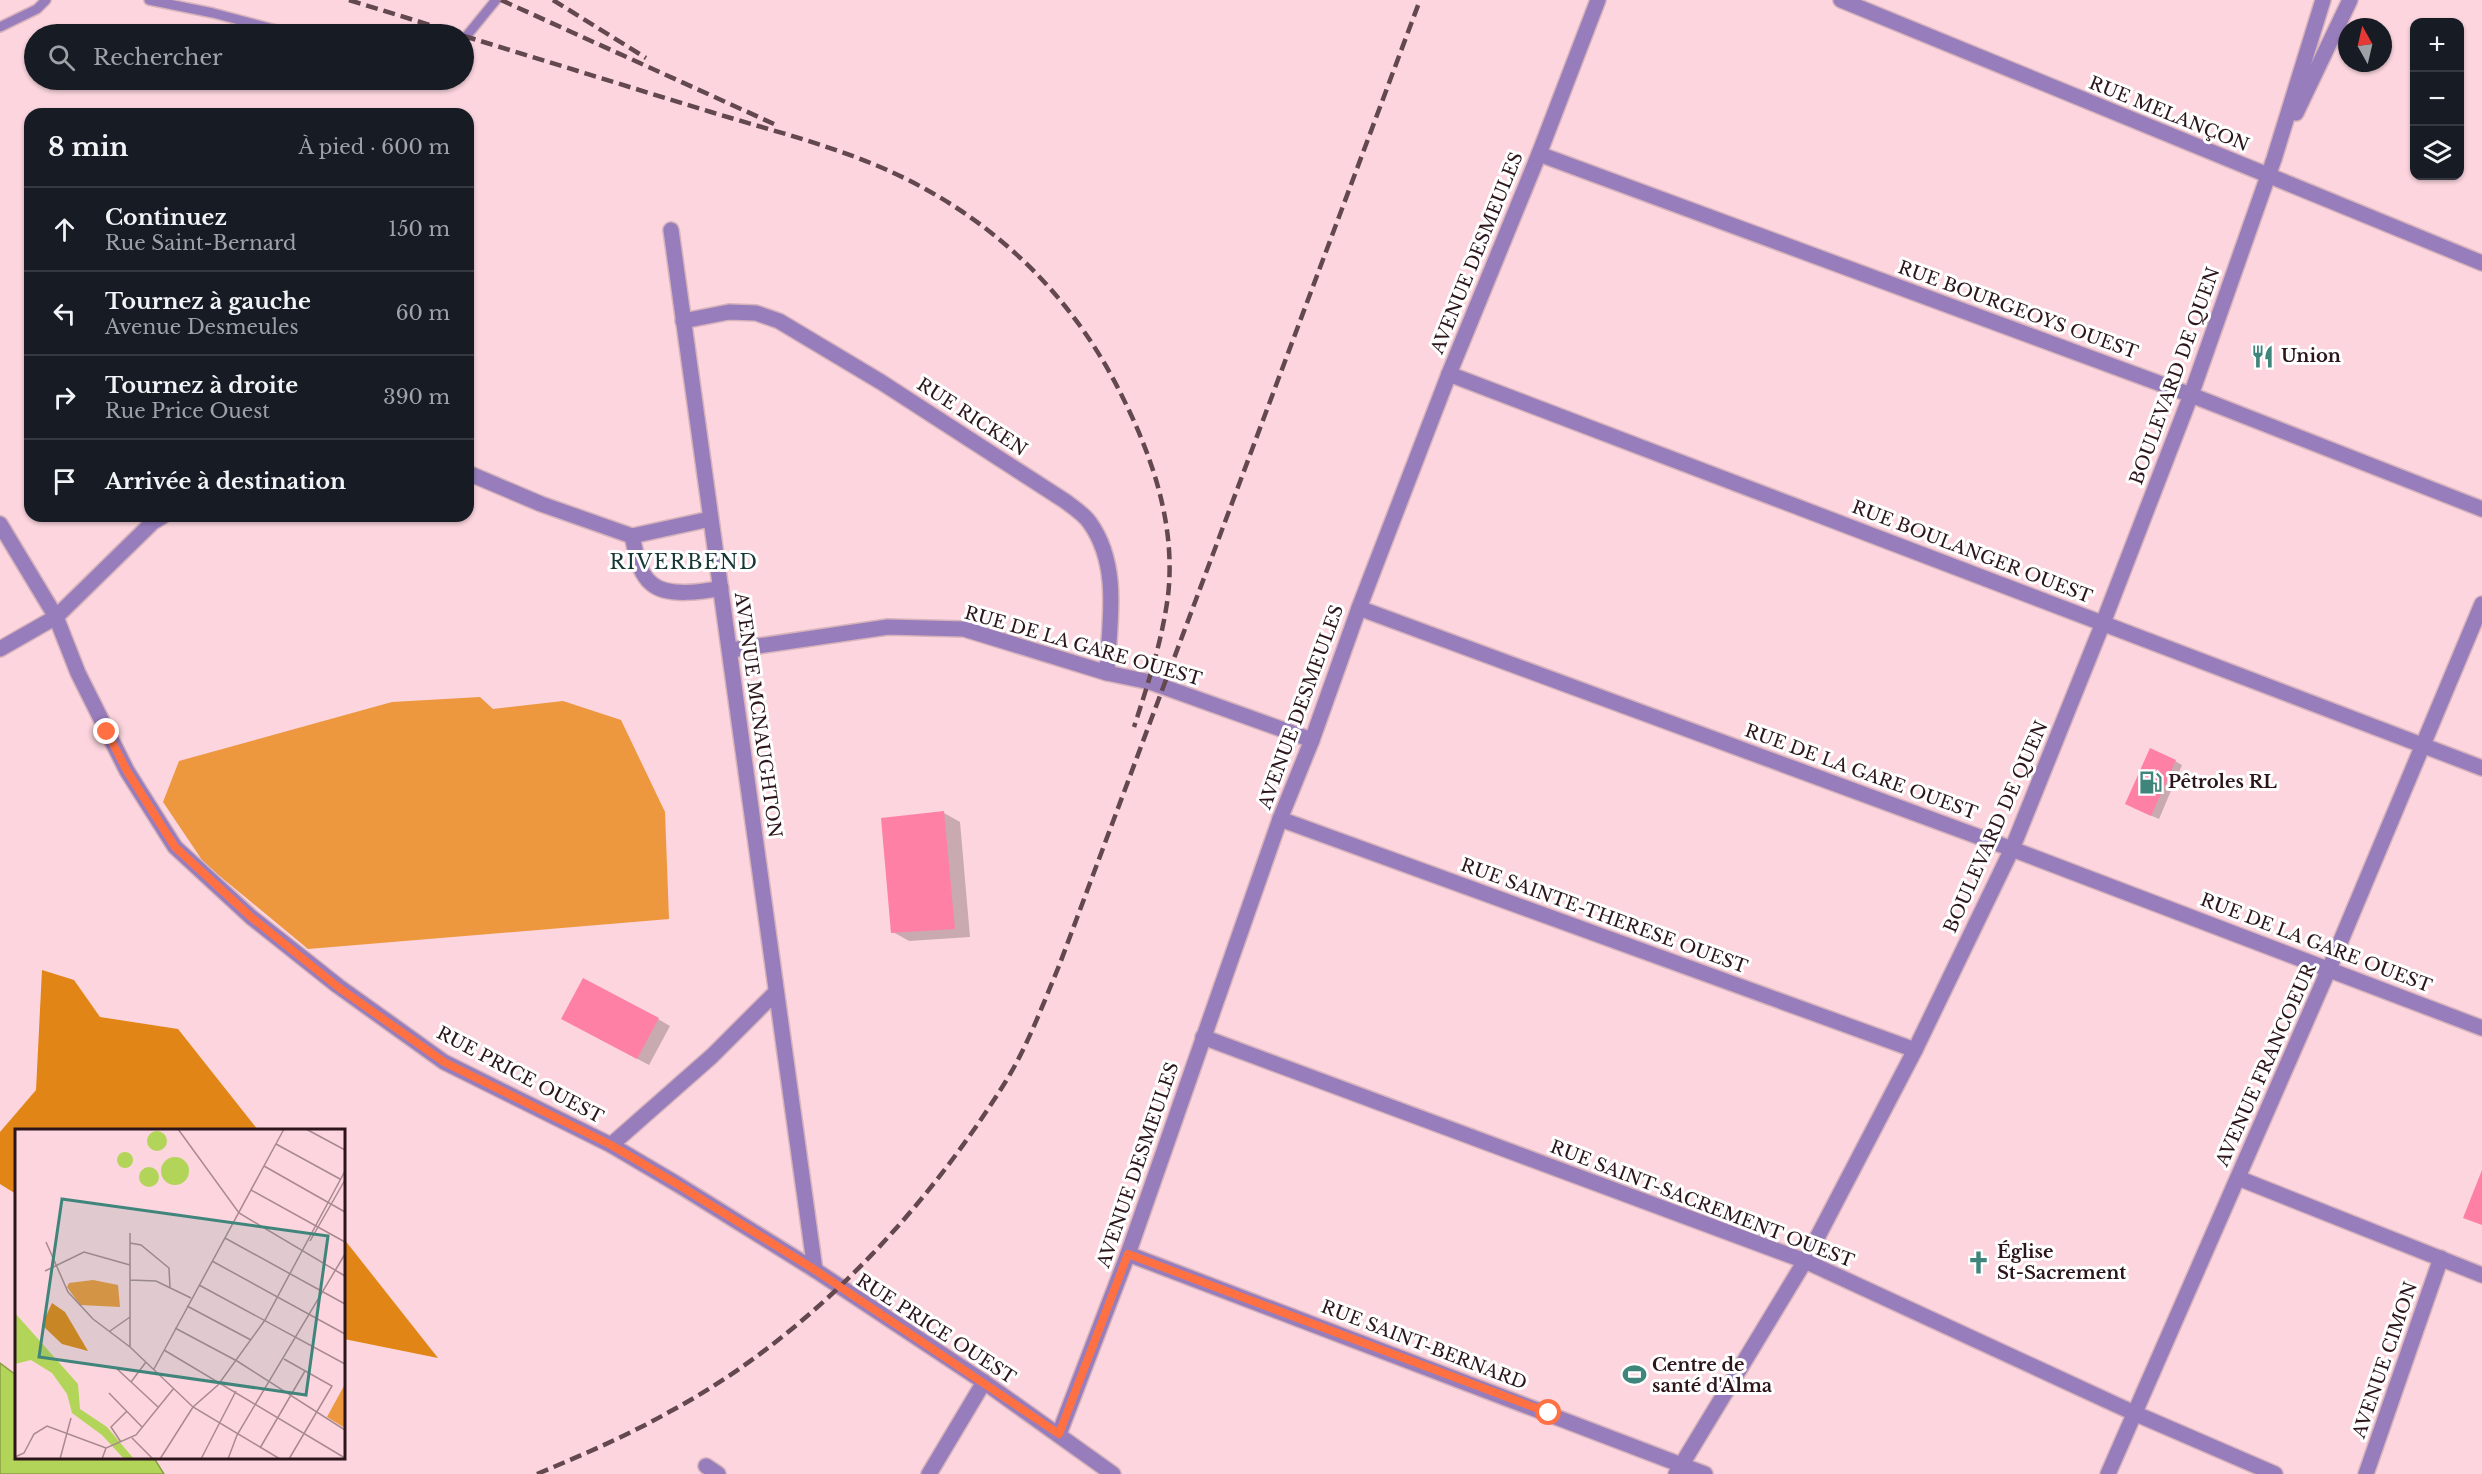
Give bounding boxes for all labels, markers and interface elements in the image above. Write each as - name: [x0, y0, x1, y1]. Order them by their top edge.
- north arrow: [2338, 18, 2392, 72]
- map controls: [2410, 18, 2464, 180]
- button: +: [2410, 18, 2464, 72]
- search box: [24, 24, 474, 90]
- icon: search: [45, 41, 78, 74]
- text: Rechercher: [93, 44, 223, 71]
- street label: RUE MELANÇON: [2086, 72, 2252, 156]
- button: −: [2410, 72, 2464, 126]
- button: layers: [2410, 126, 2464, 180]
- text: 8 min: [48, 131, 128, 163]
- text: À pied · 600 m: [298, 135, 450, 159]
- street label: AVENUE DESMEULES: [1426, 149, 1528, 358]
- text: Continuez: [105, 204, 227, 231]
- icon: ahead: [48, 213, 81, 246]
- text: 150 m: [388, 217, 450, 241]
- text: Rue Saint-Bernard: [105, 231, 297, 255]
- street label: RUE BOURGEOYS OUEST: [1895, 256, 2142, 364]
- street label: BOULEVARD DE QUEN: [2125, 264, 2225, 488]
- text: Tournez à gauche: [105, 288, 311, 315]
- icon: left: [48, 297, 81, 330]
- text: 60 m: [396, 301, 450, 325]
- text: Avenue Desmeules: [105, 315, 298, 339]
- restaurant icon: Union: [2250, 343, 2276, 369]
- place label: Union: [2281, 345, 2341, 367]
- text: Tournez à droite: [105, 372, 298, 399]
- street label: RUE RICKEN: [913, 373, 1031, 461]
- icon: right: [48, 381, 81, 414]
- text: 390 m: [383, 385, 450, 409]
- text: Rue Price Ouest: [105, 399, 270, 423]
- icon: arrive: [48, 465, 81, 498]
- text: Arrivée à destination: [105, 468, 346, 495]
- street label: RUE BOULANGER OUEST: [1849, 496, 2096, 608]
- district label: RIVERBEND: [610, 550, 758, 574]
- street label: AVENUE MCNAUGHTON: [730, 590, 786, 839]
- street label: RUE DE LA GARE OUEST: [962, 602, 1205, 691]
- street label: AVENUE DESMEULES: [1253, 602, 1348, 813]
- route end: [93, 718, 119, 744]
- street label: BOULEVARD DE QUEN: [1939, 718, 2053, 936]
- street label: RUE DE LA GARE OUEST: [1742, 720, 1981, 825]
- fuel station icon: Pêtroles RL: [2137, 769, 2163, 795]
- place label: Pêtroles RL: [2168, 771, 2277, 793]
- street label: RUE SAINTE-THERESE OUEST: [1458, 854, 1751, 978]
- street label: RUE DE LA GARE OUEST: [2197, 889, 2435, 998]
- street label: AVENUE FRANCOEUR: [2211, 959, 2321, 1171]
- street label: RUE PRICE OUEST: [433, 1022, 607, 1128]
- street label: AVENUE DESMEULES: [1092, 1059, 1184, 1272]
- inset map: [15, 1129, 345, 1459]
- street label: RUE SAINT-SACREMENT OUEST: [1547, 1136, 1858, 1272]
- place label: Église St-Sacrement: [1997, 1240, 2126, 1284]
- church icon: Église St-Sacrement: [1966, 1249, 1992, 1275]
- street label: RUE PRICE OUEST: [852, 1269, 1020, 1389]
- street label: AVENUE CIMON: [2348, 1279, 2422, 1442]
- street label: RUE SAINT-BERNARD: [1318, 1296, 1530, 1394]
- place label: Centre de santé d'Alma: [1652, 1354, 1773, 1397]
- sports icon: Centre de santé d'Alma: [1621, 1362, 1647, 1388]
- route start: [1535, 1399, 1561, 1425]

